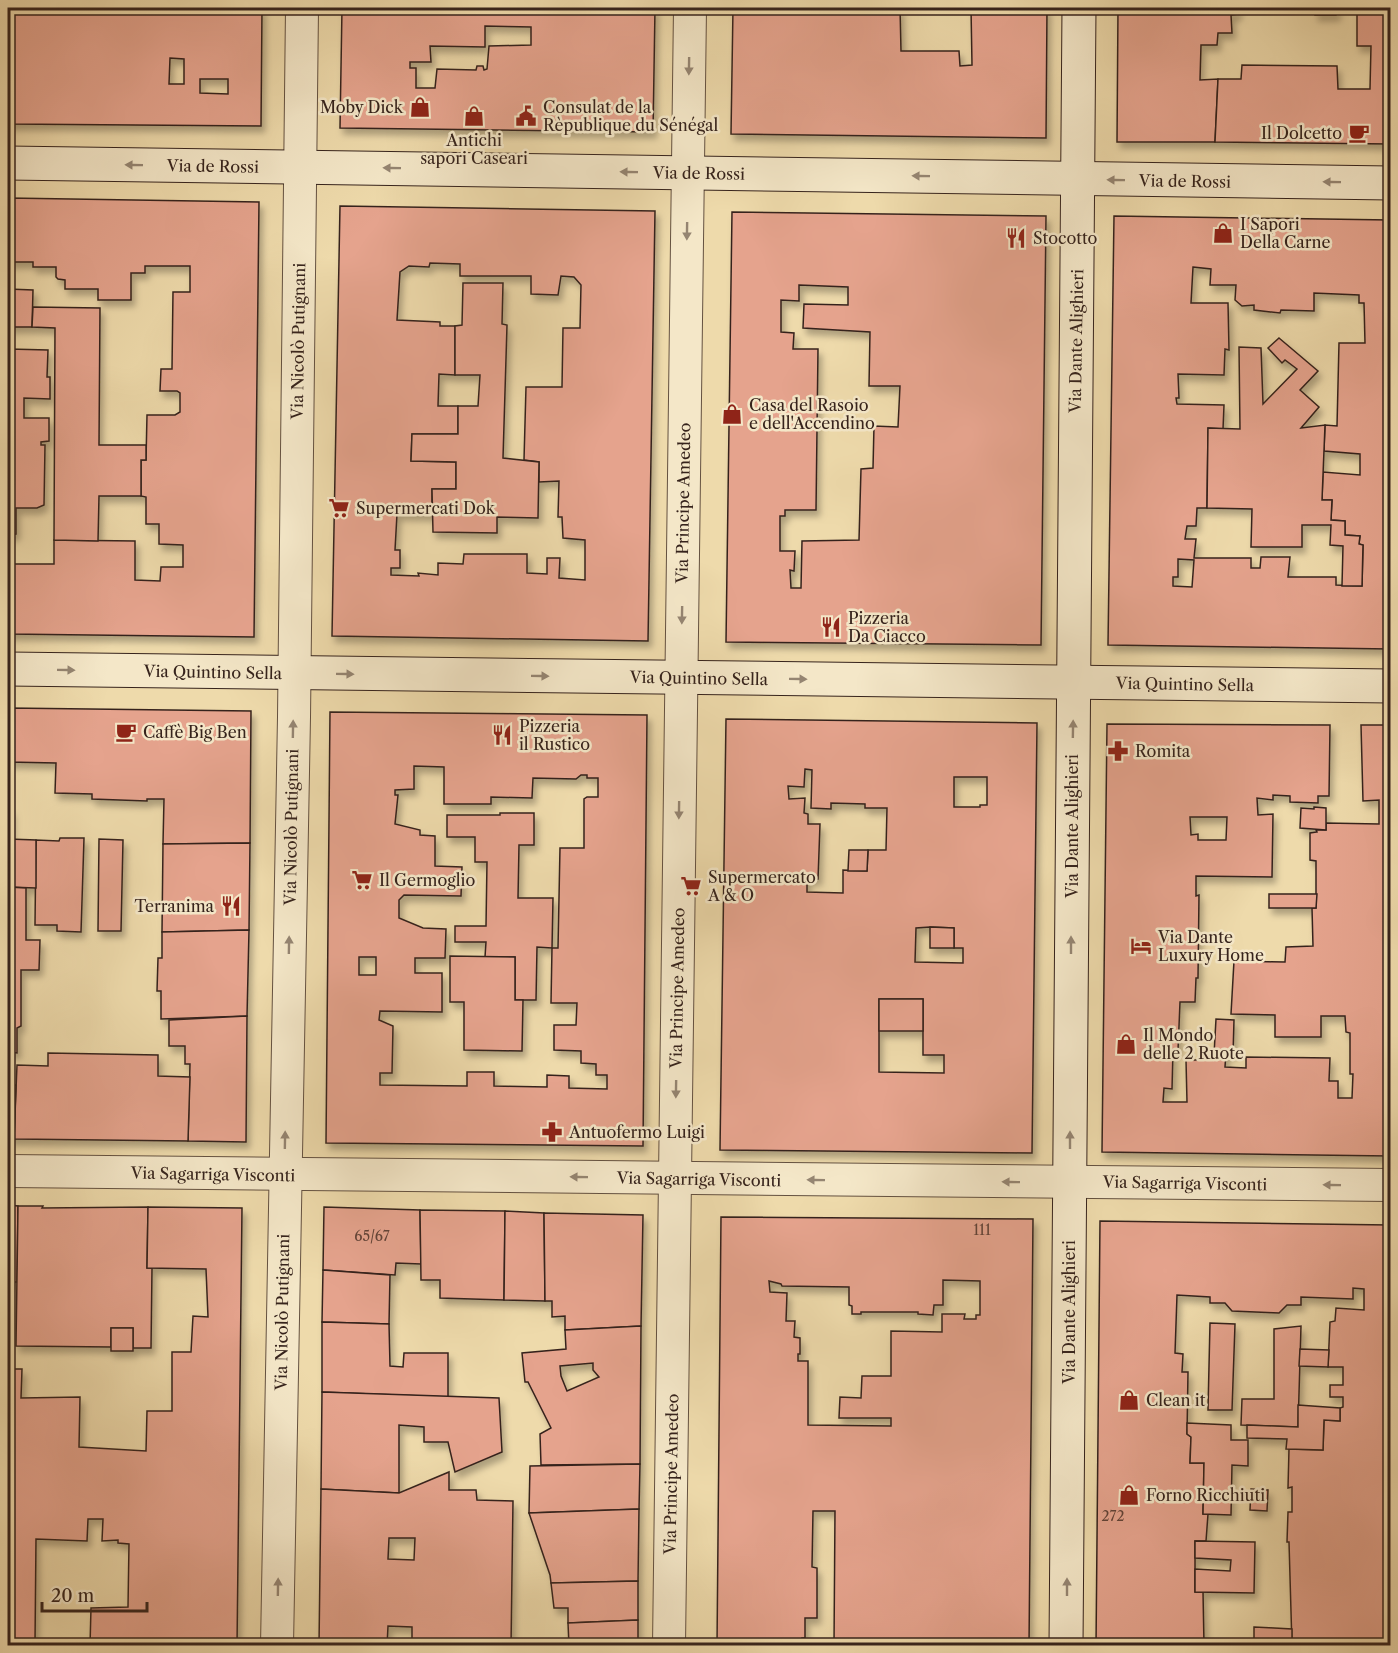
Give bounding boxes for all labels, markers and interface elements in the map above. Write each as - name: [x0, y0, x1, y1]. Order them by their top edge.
- one-way arrow: [684, 56, 694, 75]
- shop icon: Moby Dick: [408, 95, 432, 119]
- place label: Moby Dick: [320, 97, 404, 117]
- place label: Consulat de la Rèpublique du Sénégal: [543, 97, 719, 135]
- shop icon: Antichi sapori Caseari: [462, 104, 486, 128]
- public building icon: Consulat de la Rèpublique du Sénégal: [514, 104, 538, 128]
- cafe icon: Il Dolcetto: [1347, 121, 1371, 145]
- place label: Il Dolcetto: [1261, 123, 1342, 143]
- place label: Antichi sapori Caseari: [420, 130, 528, 168]
- street label: Via de Rossi: [166, 155, 259, 177]
- one-way arrow: [125, 160, 144, 170]
- street label: Via de Rossi: [652, 162, 745, 184]
- one-way arrow: [383, 164, 402, 173]
- one-way arrow: [620, 167, 639, 177]
- street label: Via de Rossi: [1138, 170, 1231, 192]
- one-way arrow: [912, 172, 931, 181]
- one-way arrow: [1107, 175, 1126, 184]
- one-way arrow: [1323, 177, 1342, 187]
- place label: I Sapori Della Carne: [1240, 214, 1330, 252]
- shop icon: I Sapori Della Carne: [1211, 221, 1235, 245]
- one-way arrow: [682, 222, 692, 241]
- restaurant icon: Stocotto: [1004, 226, 1028, 250]
- place label: Stocotto: [1033, 228, 1098, 248]
- street label: Via Nicolò Putignani: [287, 262, 309, 420]
- street label: Via Dante Alighieri: [1065, 269, 1087, 414]
- place label: Casa del Rasoio e dell'Accendino: [749, 395, 875, 433]
- shop icon: Casa del Rasoio e dell'Accendino: [720, 402, 744, 426]
- street label: Via Principe Amedeo: [672, 422, 694, 585]
- supermarket icon: Supermercati Dok: [327, 496, 351, 520]
- place label: Supermercati Dok: [356, 498, 496, 518]
- one-way arrow: [677, 606, 687, 625]
- place label: Pizzeria Da Ciacco: [848, 608, 926, 646]
- restaurant icon: Pizzeria Da Ciacco: [819, 615, 843, 639]
- street label: Via Quintino Sella: [143, 661, 283, 683]
- one-way arrow: [56, 665, 75, 675]
- street label: Via Quintino Sella: [629, 667, 769, 689]
- one-way arrow: [335, 669, 354, 679]
- one-way arrow: [530, 672, 549, 681]
- street label: Via Quintino Sella: [1115, 673, 1255, 695]
- one-way arrow: [788, 674, 807, 684]
- place label: Pizzeria il Rustico: [519, 716, 590, 754]
- cafe icon: Caffè Big Ben: [114, 720, 138, 744]
- one-way arrow: [289, 720, 298, 739]
- one-way arrow: [1068, 720, 1078, 739]
- place label: Caffè Big Ben: [143, 722, 247, 742]
- restaurant icon: Pizzeria il Rustico: [490, 723, 514, 747]
- pharmacy icon: Romita: [1106, 739, 1130, 763]
- place label: Romita: [1135, 741, 1191, 761]
- street label: Via Nicolò Putignani: [280, 748, 302, 906]
- street label: Via Dante Alighieri: [1062, 754, 1082, 899]
- one-way arrow: [674, 801, 684, 820]
- place label: Supermercato A & O: [707, 867, 816, 905]
- supermarket icon: Il Germoglio: [350, 868, 374, 892]
- place label: Il Germoglio: [379, 870, 475, 890]
- supermarket icon: Supermercato A & O: [679, 874, 703, 898]
- restaurant icon: Terranima: [219, 894, 243, 918]
- place label: Terranima: [135, 896, 215, 916]
- street label: Via Principe Amedeo: [666, 907, 688, 1070]
- place label: Via Dante Luxury Home: [1157, 927, 1264, 965]
- hotel icon: Via Dante Luxury Home: [1129, 934, 1153, 958]
- one-way arrow: [284, 936, 294, 955]
- one-way arrow: [1067, 936, 1076, 955]
- place label: Il Mondo delle 2 Ruote: [1143, 1025, 1244, 1063]
- shop icon: Il Mondo delle 2 Ruote: [1114, 1032, 1138, 1056]
- one-way arrow: [671, 1080, 681, 1099]
- pharmacy icon: Antuofermo Luigi: [540, 1120, 564, 1144]
- place label: Antuofermo Luigi: [568, 1122, 705, 1142]
- one-way arrow: [280, 1131, 290, 1150]
- one-way arrow: [1065, 1131, 1075, 1150]
- street label: Via Sagarriga Visconti: [130, 1163, 296, 1185]
- street label: Via Sagarriga Visconti: [616, 1168, 782, 1190]
- street label: Via Sagarriga Visconti: [1102, 1172, 1268, 1194]
- one-way arrow: [570, 1173, 589, 1182]
- one-way arrow: [807, 1175, 826, 1185]
- one-way arrow: [1002, 1177, 1021, 1187]
- one-way arrow: [1323, 1180, 1342, 1190]
- house number: 111: [973, 1221, 991, 1239]
- house number: 65/67: [354, 1227, 390, 1245]
- street label: Via Nicolò Putignani: [271, 1233, 293, 1391]
- street label: Via Dante Alighieri: [1059, 1240, 1079, 1385]
- shop icon: Clean it: [1117, 1388, 1141, 1412]
- place label: Clean it: [1146, 1390, 1206, 1410]
- street label: Via Principe Amedeo: [660, 1393, 682, 1556]
- shop icon: Forno Ricchiuti: [1117, 1483, 1141, 1507]
- place label: Forno Ricchiuti: [1146, 1485, 1265, 1505]
- house number: 272: [1102, 1507, 1125, 1525]
- scale bar: [42, 1575, 147, 1613]
- one-way arrow: [273, 1578, 283, 1597]
- one-way arrow: [1062, 1578, 1072, 1597]
- text: 20 m: [51, 1585, 95, 1607]

